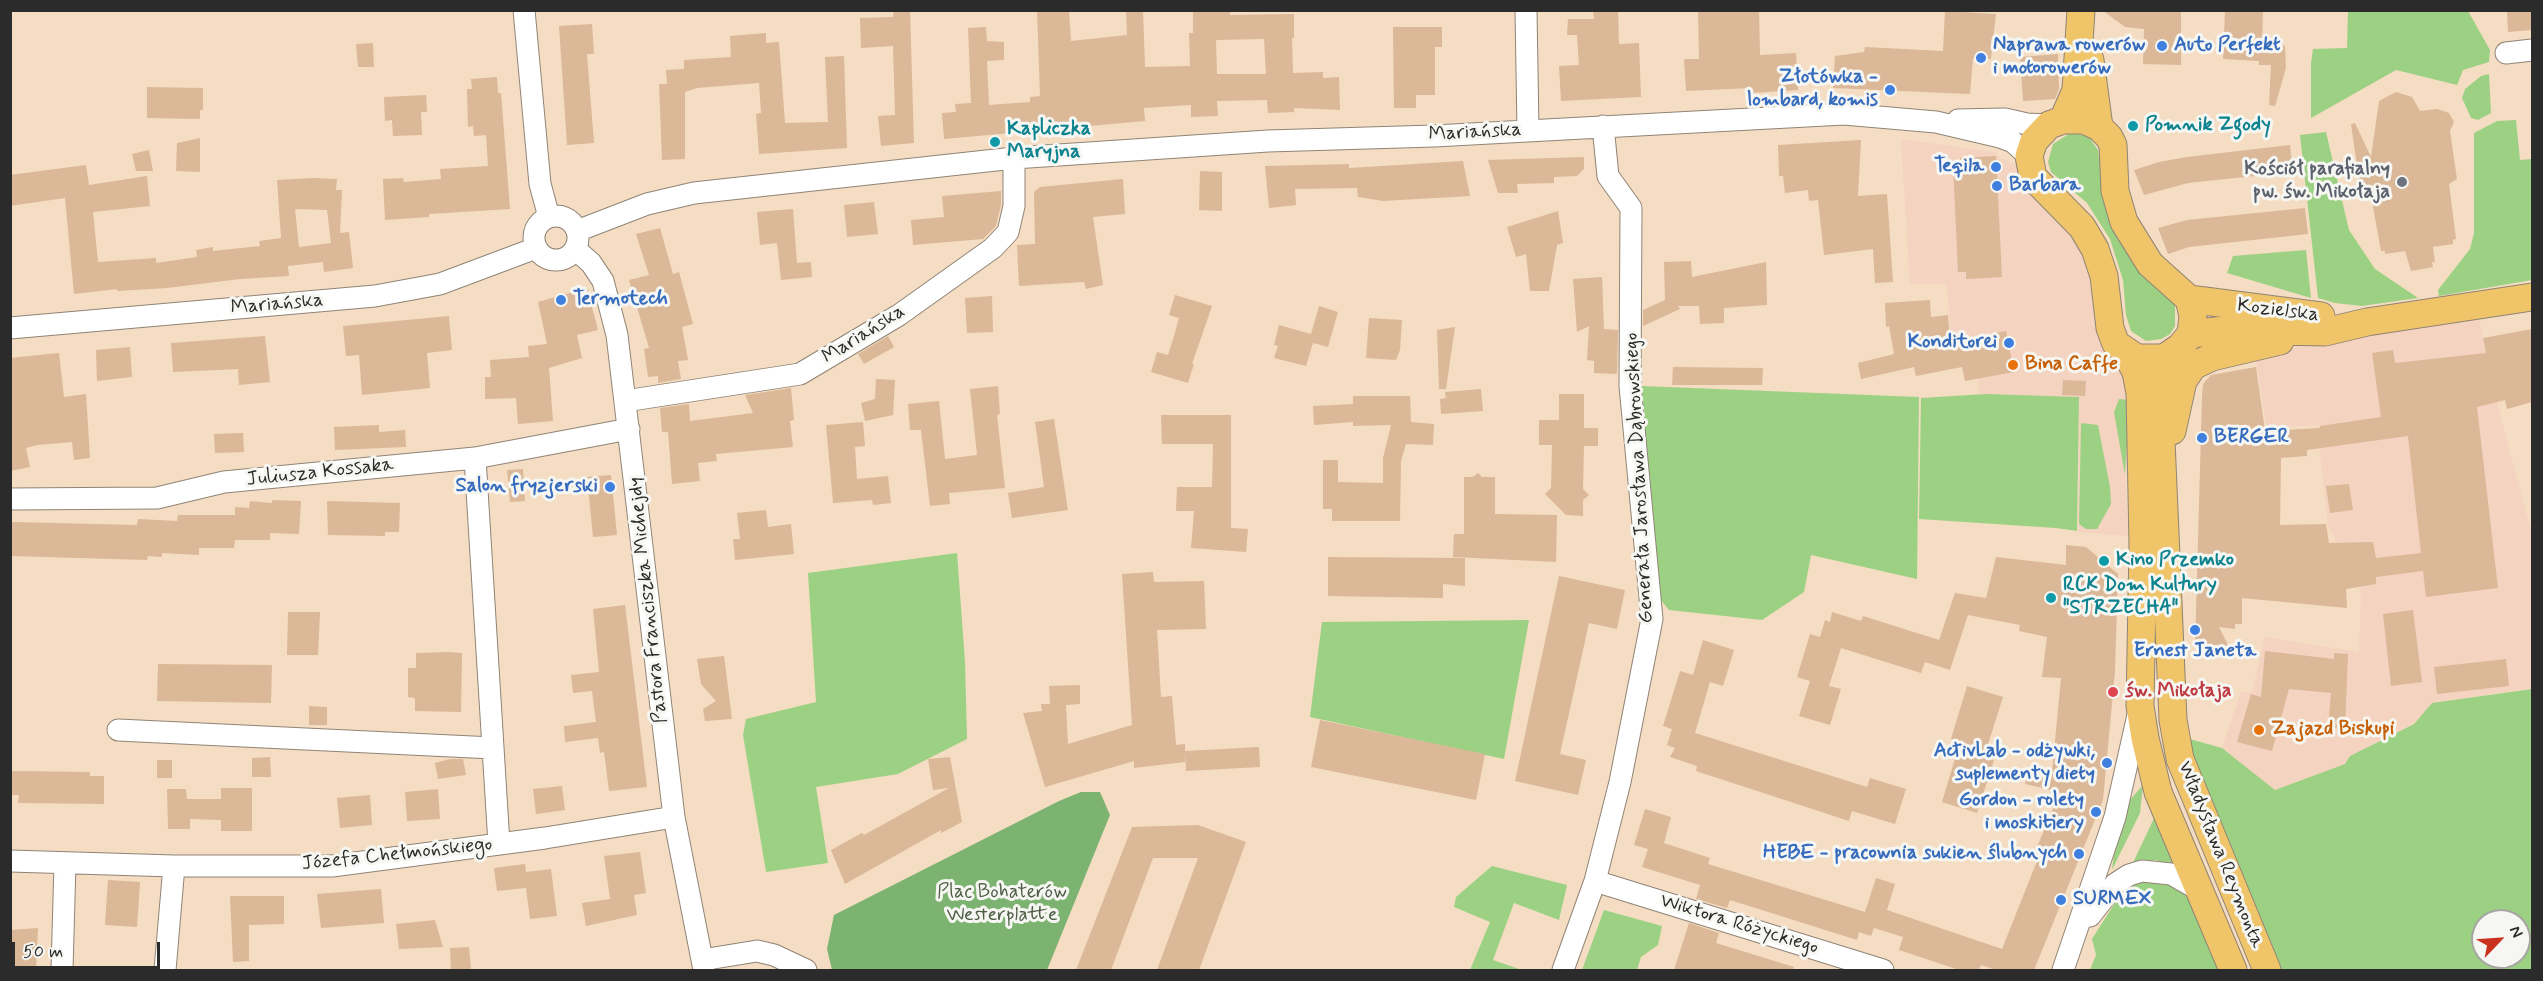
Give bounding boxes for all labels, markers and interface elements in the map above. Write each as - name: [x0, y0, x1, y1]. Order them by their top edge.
- place label: Naprawa rowerów i motorowerów: [1993, 34, 2145, 81]
- place label: Auto Perfekt: [2174, 34, 2280, 58]
- marker: Auto Perfekt: [2155, 39, 2169, 53]
- marker: Naprawa rowerów i motorowerów: [1974, 51, 1988, 65]
- place label: Złotówka - lombard, komis: [1747, 66, 1878, 113]
- marker: Złotówka - lombard, komis: [1883, 83, 1897, 97]
- place label: Pomnik Zgody: [2145, 114, 2271, 138]
- place label: Kapliczka Maryjna: [1007, 118, 1091, 165]
- street label: Mariańska: [1428, 119, 1522, 147]
- marker: Pomnik Zgody: [2126, 119, 2140, 133]
- marker: Kapliczka Maryjna: [988, 135, 1002, 149]
- place label: Teqila: [1934, 155, 1984, 179]
- place label: Kościół parafialny pw. św. Mikołaja: [2244, 158, 2390, 205]
- marker: Teqila: [1989, 160, 2003, 174]
- place label: Barbara: [2009, 174, 2081, 198]
- marker: Kościół parafialny pw. św. Mikołaja: [2395, 175, 2409, 189]
- marker: Barbara: [1990, 179, 2004, 193]
- place label: Termotech: [573, 288, 668, 312]
- street label: Mariańska: [230, 289, 324, 321]
- marker: Termotech: [554, 293, 568, 307]
- street label: Kozielska: [2236, 294, 2320, 328]
- street label: Mariańska: [818, 300, 910, 370]
- place label: Konditorei: [1908, 331, 1997, 355]
- street label: Generała Jarosława Dąbrowskiego: [1620, 332, 1660, 624]
- marker: Konditorei: [2002, 336, 2016, 350]
- place label: Bina Caffe: [2025, 353, 2118, 377]
- marker: Bina Caffe: [2006, 358, 2020, 372]
- place label: BERGER: [2214, 426, 2289, 450]
- marker: BERGER: [2195, 431, 2209, 445]
- street label: Juliusza Kossaka: [245, 453, 395, 493]
- place label: Salon fryzjerski: [456, 475, 598, 499]
- street label: Pastora Franciszka Michejdy: [624, 476, 674, 724]
- marker: Salon fryzjerski: [603, 480, 617, 494]
- place label: Kino Przemko: [2116, 549, 2234, 573]
- marker: Kino Przemko: [2097, 554, 2111, 568]
- place label: RCK Dom Kultury "STRZECHA": [2063, 574, 2217, 621]
- marker: RCK Dom Kultury "STRZECHA": [2044, 591, 2058, 605]
- marker: Ernest Janeta: [2188, 623, 2202, 637]
- place label: Ernest Janeta: [2134, 640, 2256, 664]
- place label: św. Mikołaja: [2125, 680, 2232, 704]
- marker: św. Mikołaja: [2106, 685, 2120, 699]
- place label: Zajazd Biskupi: [2271, 718, 2394, 742]
- marker: Zajazd Biskupi: [2252, 723, 2266, 737]
- place label: ActivLab - odżywki, suplementy diety: [1934, 740, 2095, 787]
- marker: ActivLab - odżywki, suplementy diety: [2100, 756, 2114, 770]
- street label: Władysława Reymonta: [2172, 758, 2268, 952]
- place label: Gordon - rolety i moskitiery: [1959, 789, 2084, 836]
- marker: Gordon - rolety i moskitiery: [2089, 805, 2103, 819]
- street label: Józefa Chełmońskiego: [301, 833, 493, 877]
- place label: HEBE - pracownia sukien ślubnych: [1763, 842, 2067, 866]
- marker: HEBE - pracownia sukien ślubnych: [2072, 847, 2086, 861]
- park label: Plac Bohaterów Westerplatte: [937, 881, 1067, 928]
- place label: SURMEX: [2073, 888, 2151, 912]
- street label: Wiktora Różyckiego: [1657, 889, 1821, 961]
- marker: SURMEX: [2054, 893, 2068, 907]
- north arrow: [2471, 909, 2531, 969]
- text: N: [2504, 923, 2528, 941]
- scale bar: [15, 930, 164, 968]
- text: 50 m: [23, 940, 63, 964]

